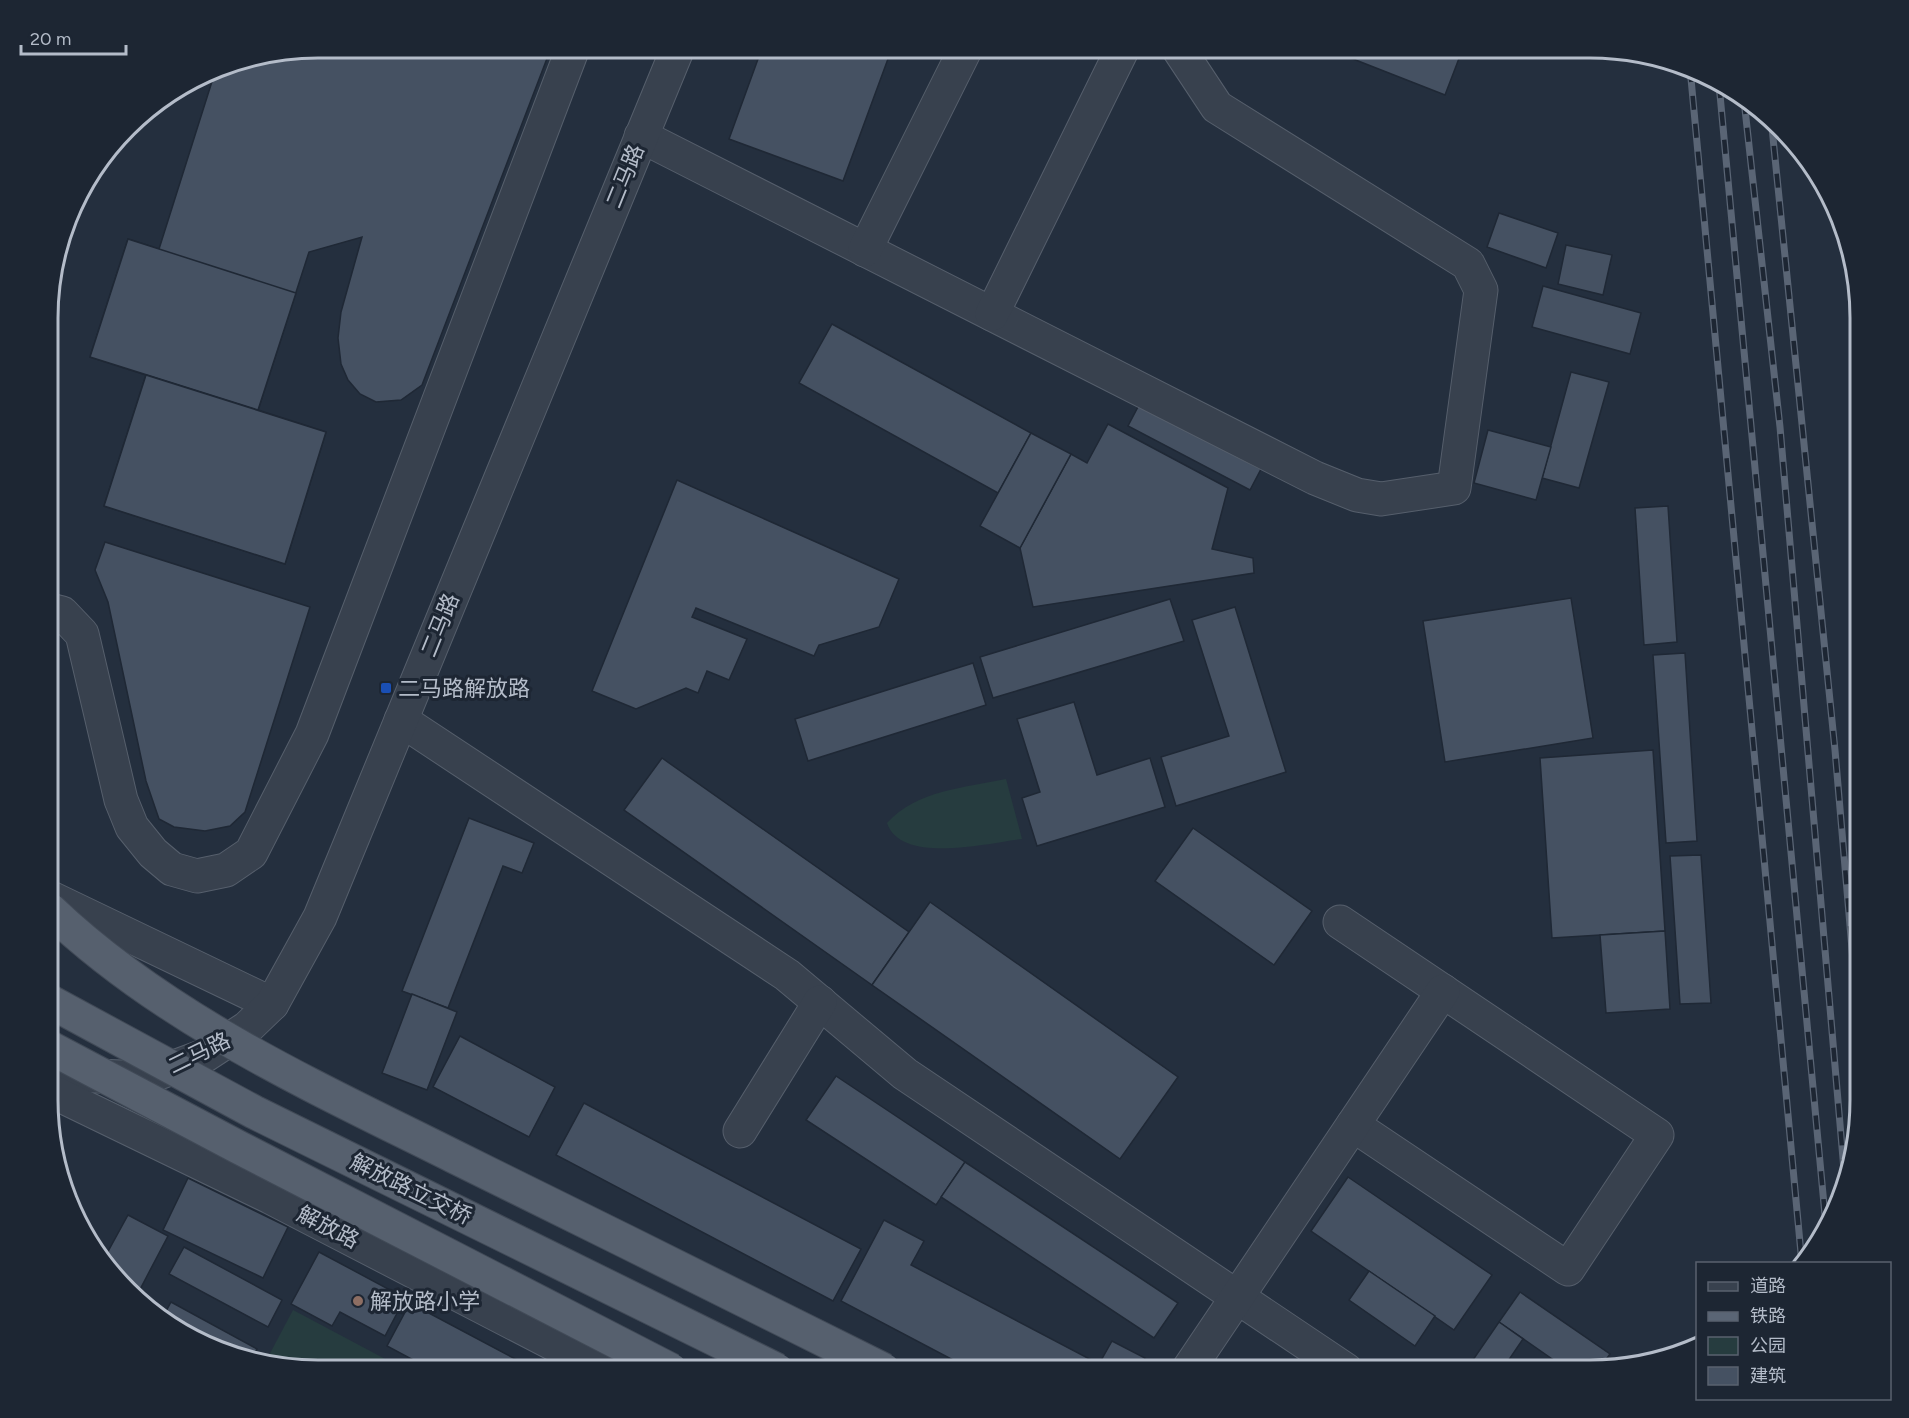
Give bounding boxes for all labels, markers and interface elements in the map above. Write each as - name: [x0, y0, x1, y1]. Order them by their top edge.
- scale bar: [21, 18, 126, 56]
- text: 20 m: [30, 28, 71, 50]
- street label: 二马路: [600, 140, 650, 212]
- street label: 二马路: [415, 589, 465, 661]
- place label: 二马路解放路: [398, 675, 530, 702]
- marker: 二马路解放路: [379, 681, 393, 695]
- street label: 二马路: [163, 1026, 235, 1080]
- street label: 解放路立交桥: [346, 1148, 476, 1230]
- street label: 解放路: [292, 1200, 364, 1254]
- legend: [1696, 1262, 1891, 1400]
- text: 道路: [1750, 1275, 1786, 1297]
- place label: 解放路小学: [370, 1288, 480, 1315]
- marker: 解放路小学: [351, 1294, 365, 1308]
- text: 铁路: [1750, 1305, 1786, 1327]
- text: 公园: [1750, 1335, 1786, 1357]
- text: 建筑: [1750, 1365, 1786, 1387]

